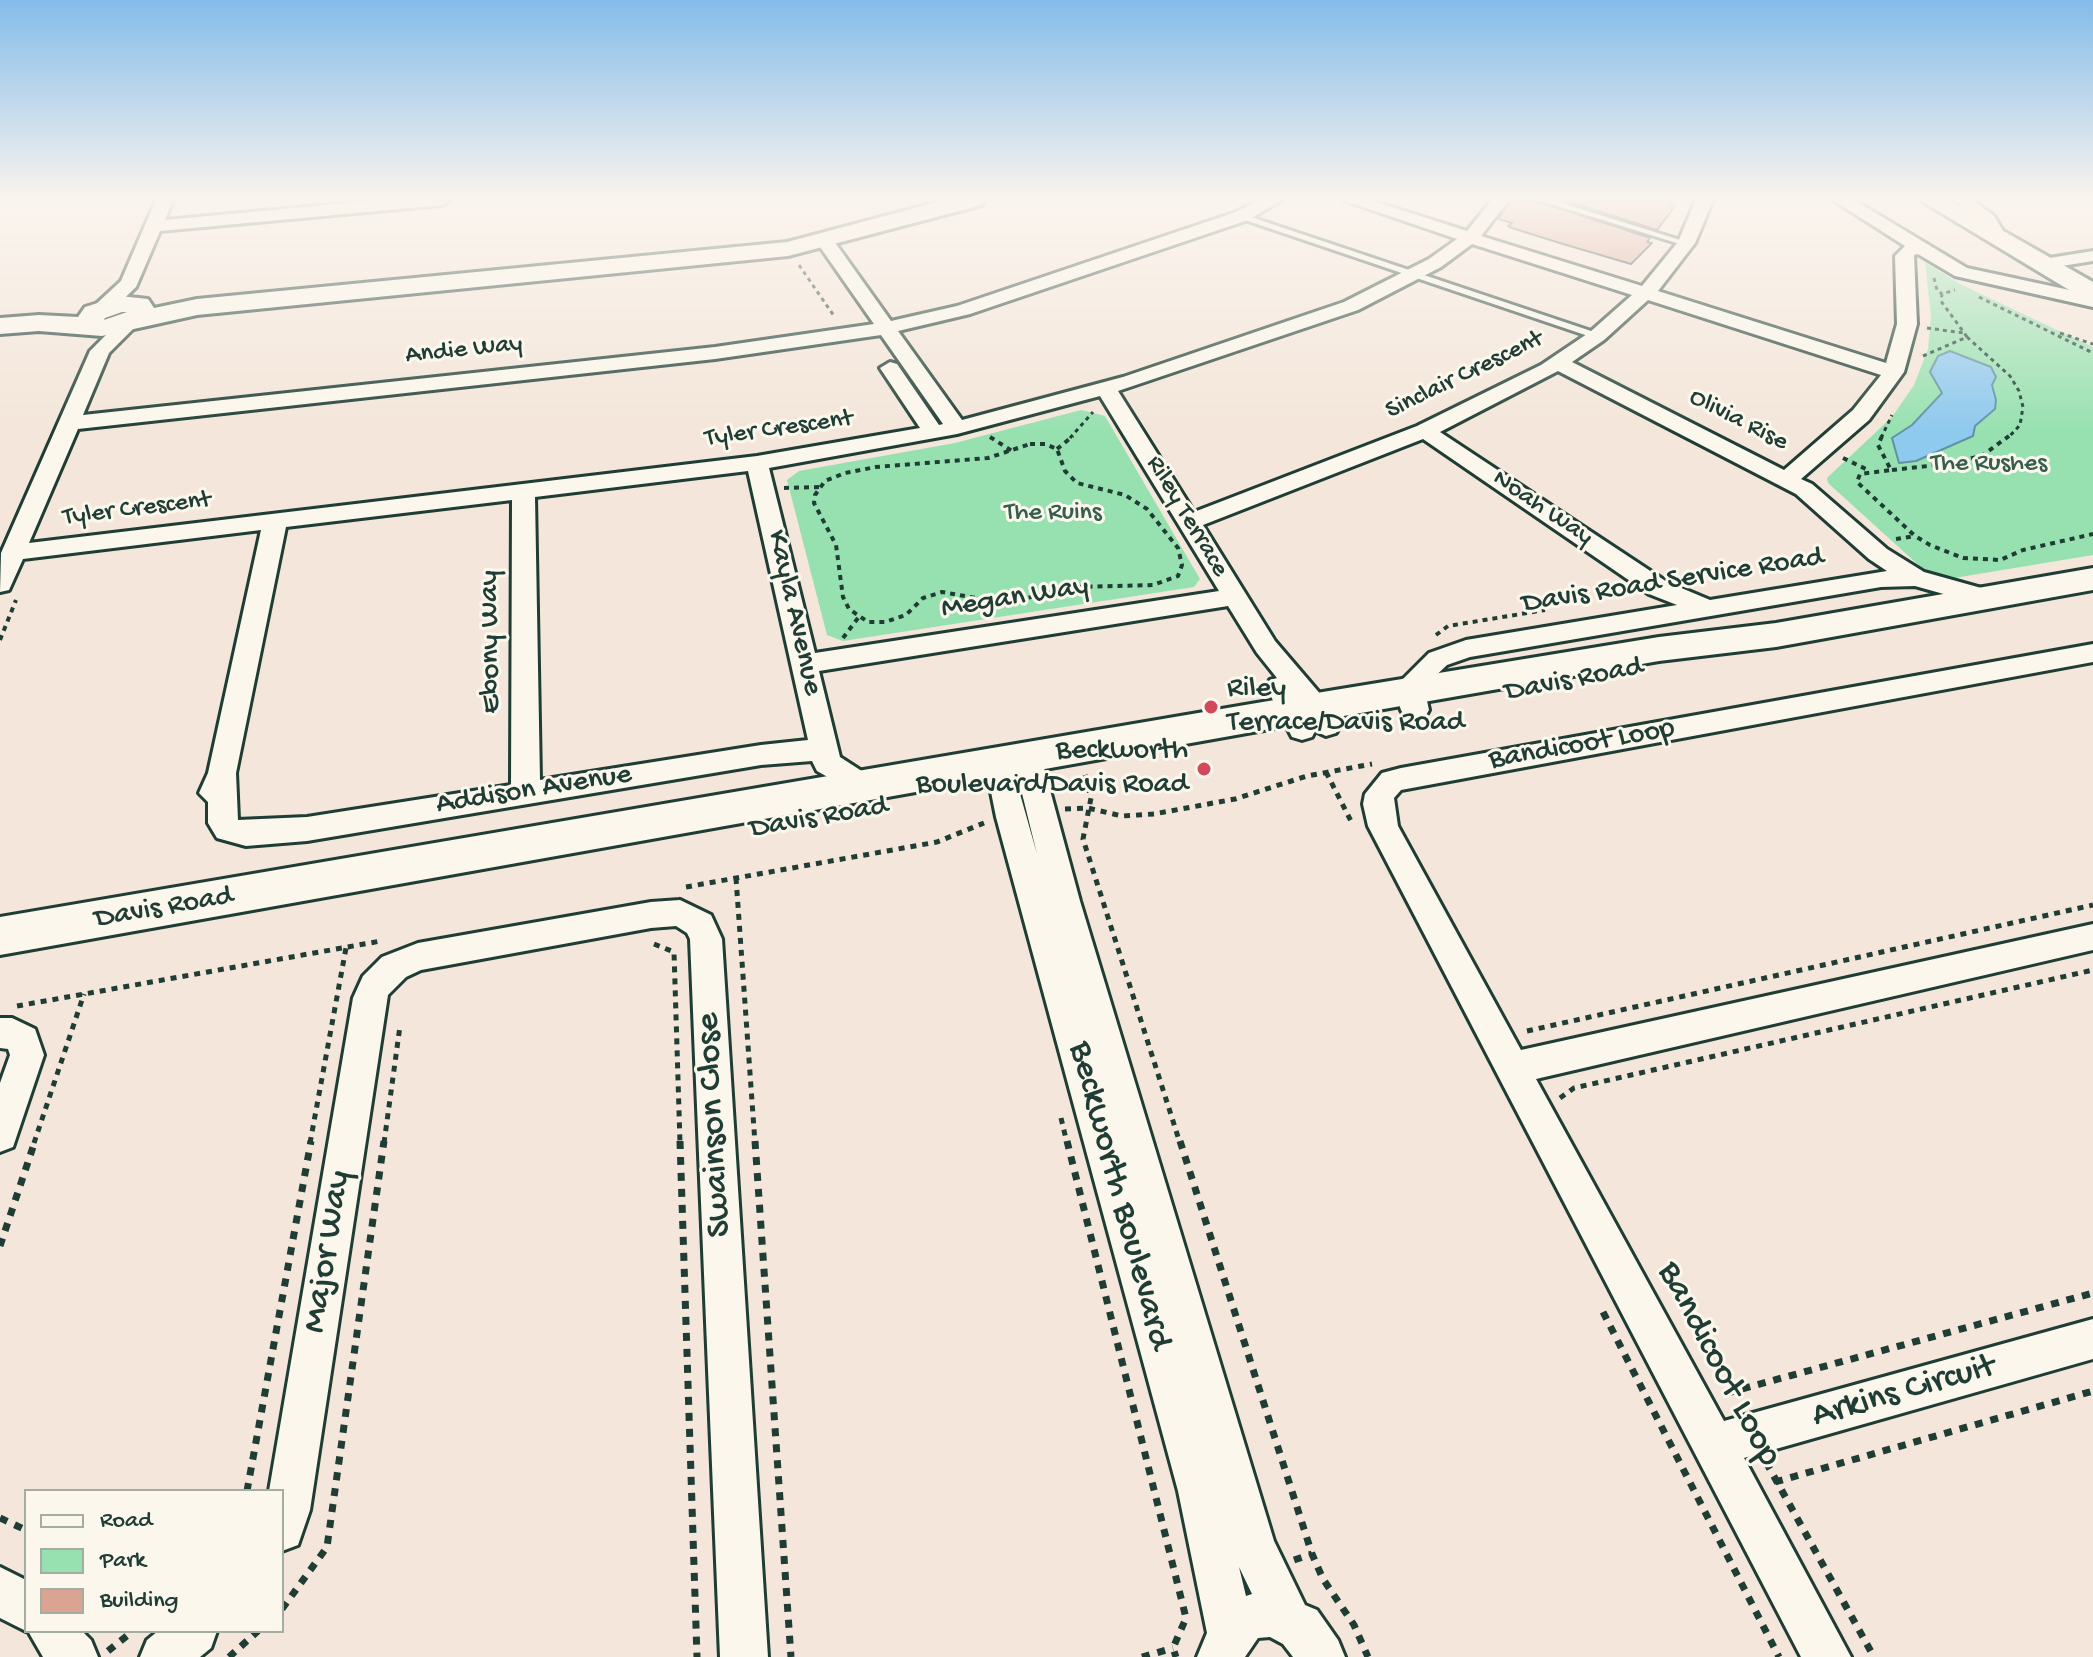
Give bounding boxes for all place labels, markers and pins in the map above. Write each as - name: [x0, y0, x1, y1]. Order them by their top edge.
- place label: Riley Terrace/Davis Road: [1227, 672, 1464, 742]
- marker: Riley Terrace/Davis Road: [1202, 698, 1220, 716]
- place label: Beckworth Boulevard/Davis Road: [916, 734, 1188, 804]
- marker: Beckworth Boulevard/Davis Road: [1195, 760, 1213, 778]

